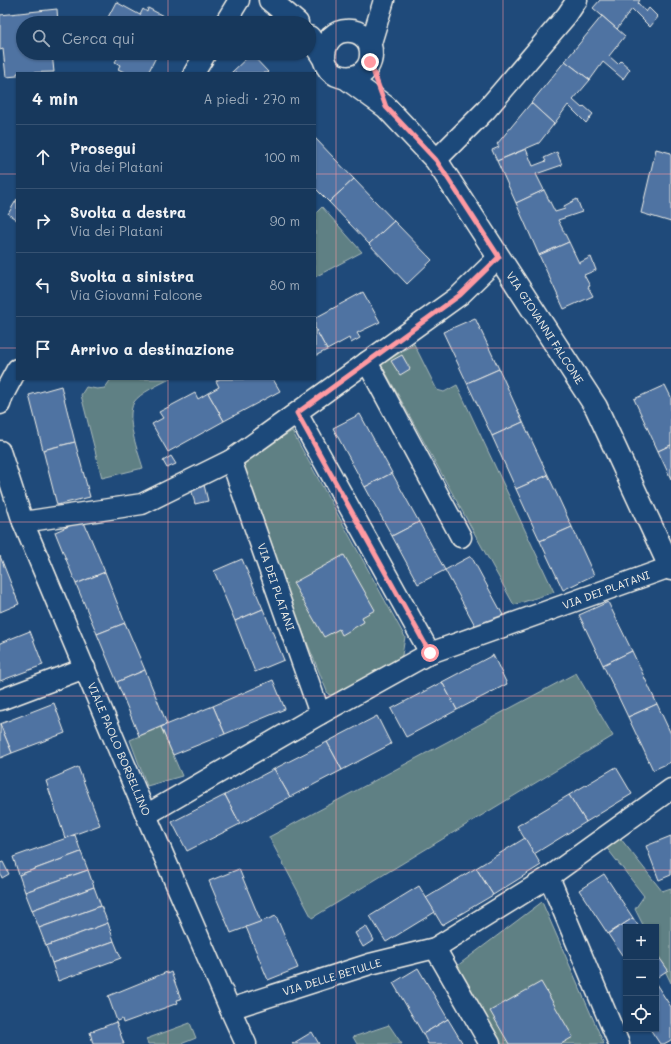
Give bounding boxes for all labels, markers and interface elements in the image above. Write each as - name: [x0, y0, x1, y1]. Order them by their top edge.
- search box: [16, 16, 316, 60]
- icon: search: [30, 27, 52, 49]
- text: Cerca qui: [62, 28, 135, 48]
- route end: [361, 53, 379, 71]
- text: 4 min: [32, 87, 78, 109]
- text: A piedi · 270 m: [204, 90, 300, 107]
- text: Prosegui: [70, 138, 136, 158]
- icon: ahead: [32, 146, 54, 168]
- text: 100 m: [264, 148, 300, 165]
- text: Via dei Platani: [70, 158, 163, 175]
- text: Svolta a destra: [70, 202, 186, 222]
- icon: right: [32, 210, 54, 232]
- text: 90 m: [270, 212, 300, 229]
- text: Via dei Platani: [70, 222, 163, 239]
- text: Svolta a sinistra: [70, 266, 194, 286]
- street label: VIA GIOVANNI FALCONE: [503, 268, 588, 387]
- icon: left: [32, 274, 54, 296]
- text: 80 m: [270, 276, 300, 293]
- text: Via Giovanni Falcone: [70, 286, 203, 303]
- icon: arrive: [32, 338, 54, 360]
- text: Arrivo a destinazione: [70, 339, 234, 359]
- street label: VIA DEI PLATANI: [254, 541, 299, 633]
- street label: VIA DEI PLATANI: [560, 567, 652, 612]
- route start: [421, 644, 439, 662]
- street label: VIALE PAOLO BORSELLINO: [85, 680, 155, 818]
- map controls: [623, 924, 659, 1032]
- button: +: [623, 924, 659, 960]
- street label: VIA DELLE BETULLE: [281, 954, 383, 999]
- button: −: [623, 960, 659, 996]
- button: locate: [623, 996, 659, 1032]

